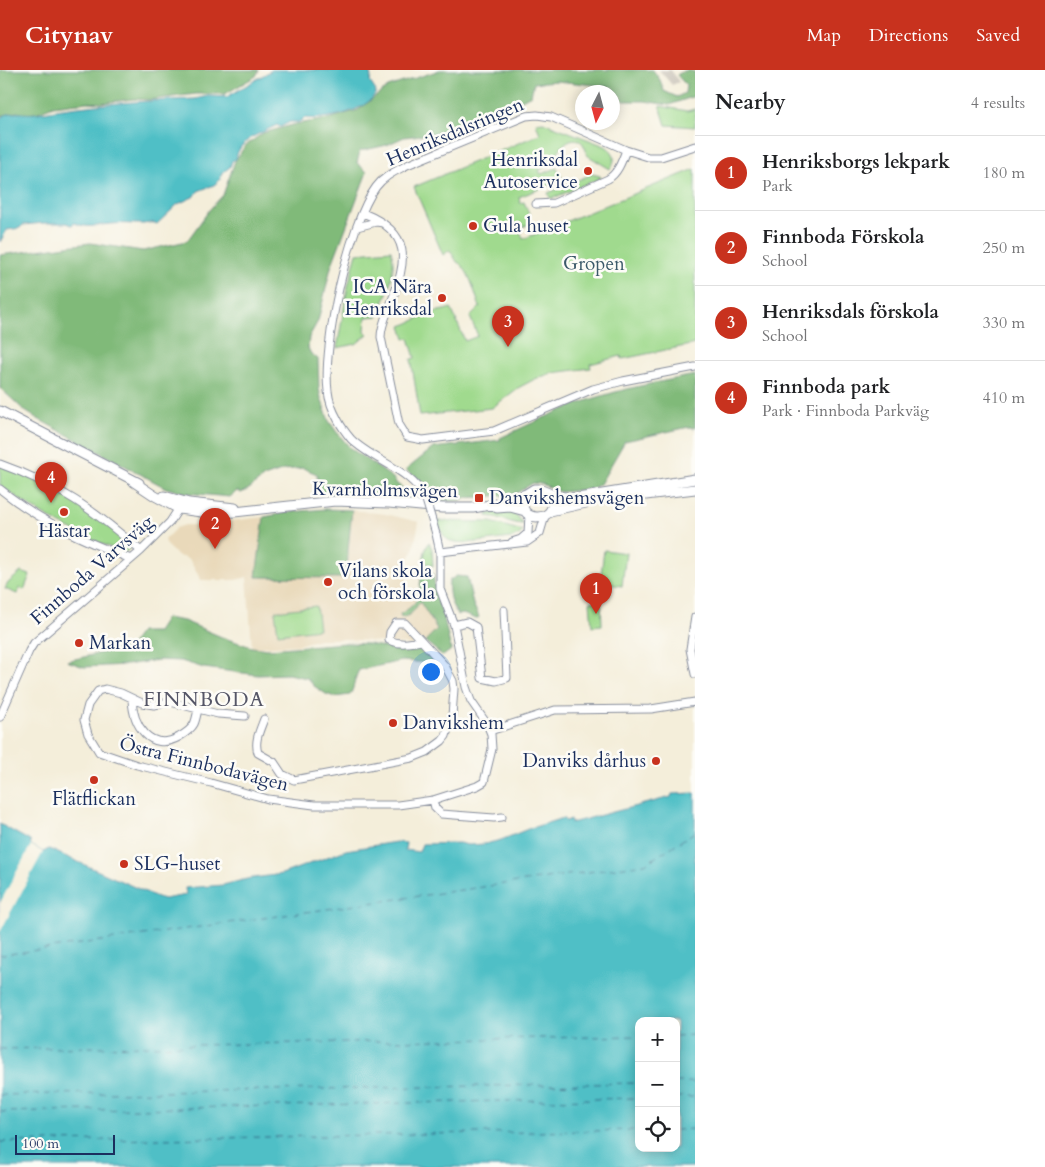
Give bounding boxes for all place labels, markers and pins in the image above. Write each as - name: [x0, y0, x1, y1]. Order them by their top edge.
- place label: Henriksdal Autoservice: [484, 147, 578, 195]
- marker: Henriksdal Autoservice: [582, 165, 594, 177]
- place label: Gula huset: [483, 213, 568, 239]
- marker: Gula huset: [467, 220, 479, 232]
- place label: ICA Nära Henriksdal: [345, 274, 432, 322]
- marker: ICA Nära Henriksdal: [436, 292, 448, 304]
- pin: 3: [492, 306, 524, 347]
- pin: 4: [35, 462, 67, 503]
- place label: Danvikshemsvägen: [489, 485, 645, 511]
- marker: Danvikshemsvägen: [473, 492, 485, 504]
- marker: Hästar: [58, 506, 70, 518]
- pin: 2: [199, 508, 231, 549]
- place label: Hästar: [38, 518, 90, 544]
- place label: Vilans skola och förskola: [338, 558, 435, 606]
- pin: 1: [580, 573, 612, 614]
- marker: Vilans skola och förskola: [322, 576, 334, 588]
- place label: Markan: [89, 630, 151, 656]
- marker: Markan: [73, 637, 85, 649]
- place label: Danvikshem: [403, 710, 505, 736]
- marker: Danvikshem: [387, 717, 399, 729]
- place label: Danviks dårhus: [523, 748, 646, 774]
- marker: Danviks dårhus: [650, 755, 662, 767]
- marker: Flätflickan: [88, 774, 100, 786]
- place label: Flätflickan: [52, 786, 136, 812]
- place label: SLG-huset: [134, 851, 220, 877]
- marker: SLG-huset: [118, 858, 130, 870]

